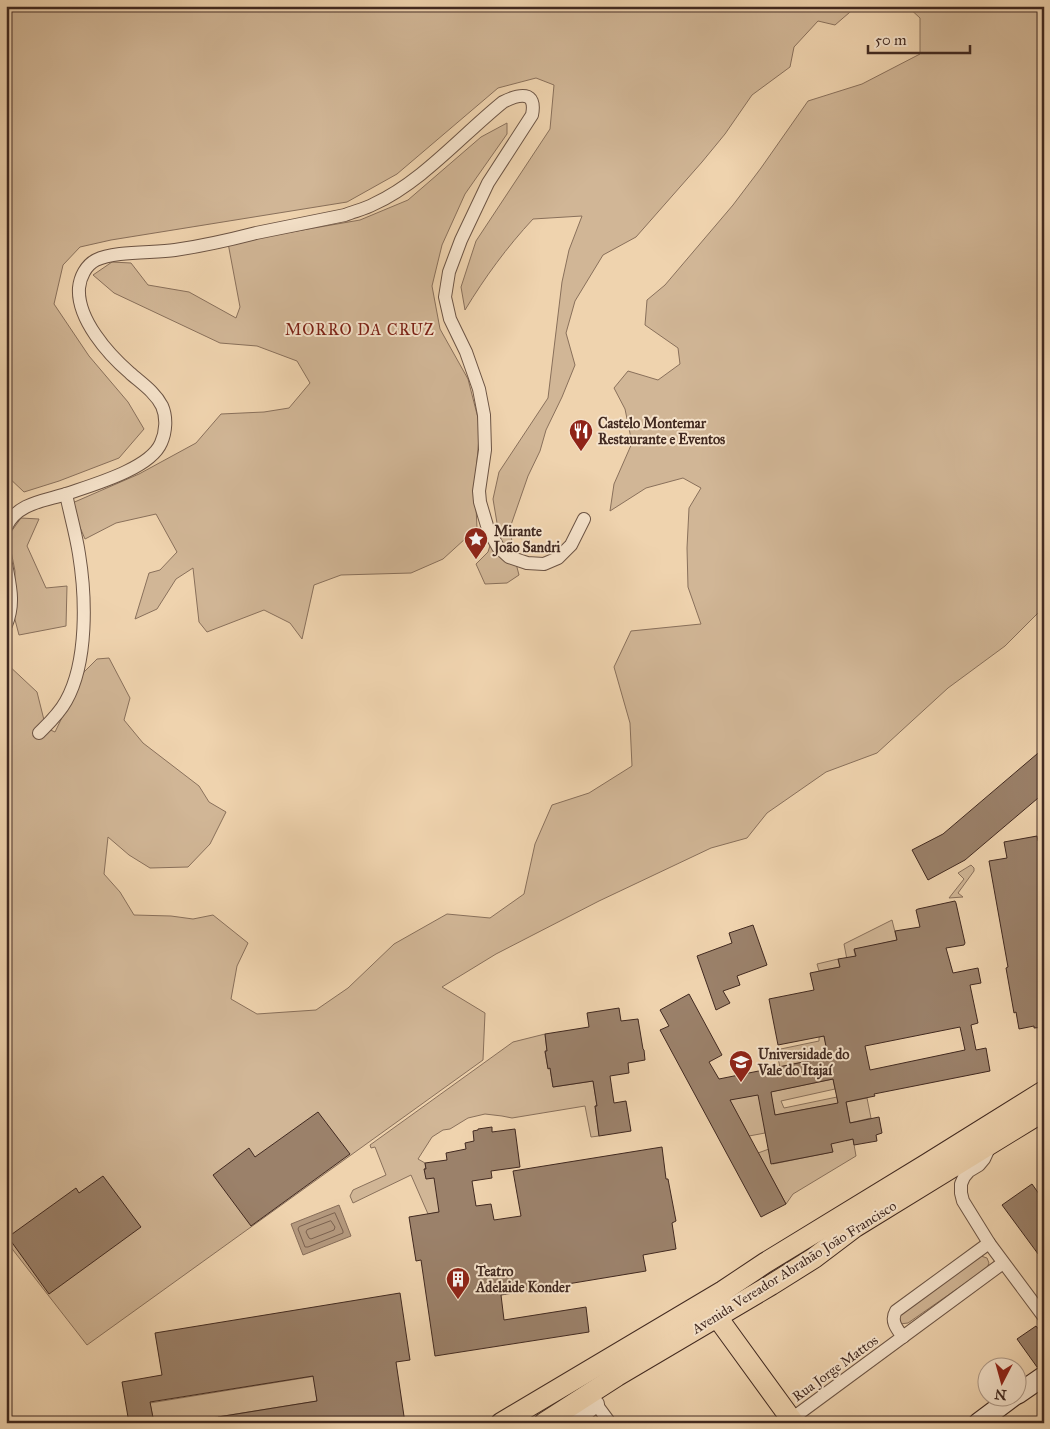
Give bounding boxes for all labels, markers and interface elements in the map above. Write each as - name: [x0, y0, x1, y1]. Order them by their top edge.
- scale bar: [868, 22, 970, 54]
- text: 50 m: [875, 31, 907, 49]
- district label: MORRO DA CRUZ: [285, 320, 435, 339]
- place label: Castelo Montemar Restaurante e Eventos: [598, 415, 725, 448]
- restaurant icon: Castelo Montemar Restaurante e Eventos: [568, 418, 594, 452]
- place label: Mirante João Sandri: [492, 523, 560, 557]
- place icon: Mirante João Sandri: [463, 526, 489, 560]
- place label: Universidade do Vale do Itajaí: [757, 1046, 850, 1080]
- school or university icon: Universidade do Vale do Itajaí: [728, 1049, 754, 1083]
- street label: Avenida Vereador Abrahão João Francisco: [688, 1197, 900, 1339]
- place label: Teatro Adelaide Konder: [475, 1263, 571, 1296]
- building icon: Teatro Adelaide Konder: [445, 1266, 471, 1300]
- street label: Rua Jorge Mattos: [789, 1332, 882, 1406]
- north arrow: [978, 1356, 1028, 1406]
- text: N: [994, 1385, 1007, 1404]

